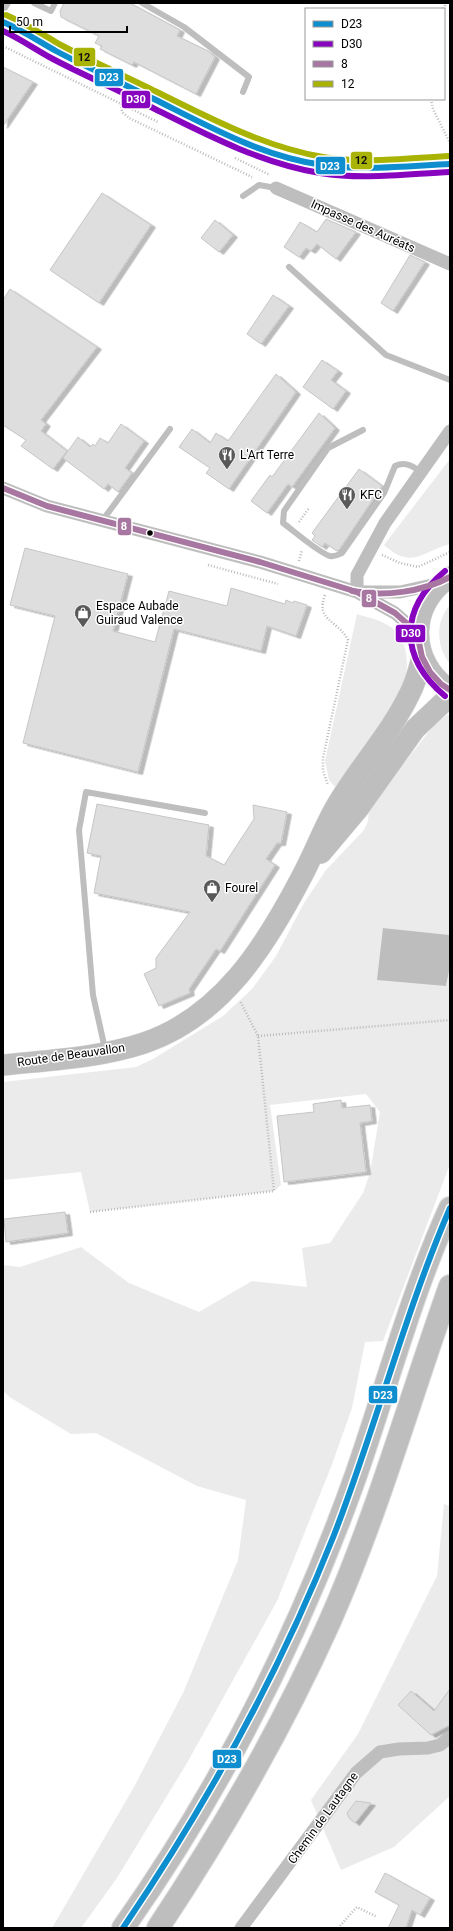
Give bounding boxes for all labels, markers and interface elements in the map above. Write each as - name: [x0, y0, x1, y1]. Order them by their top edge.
- scale bar: [10, 8, 127, 34]
- legend: [305, 8, 445, 100]
- text: 50 m: [16, 15, 43, 29]
- text: D23: [341, 17, 362, 31]
- text: D30: [341, 37, 363, 51]
- line badge: 12: [73, 47, 96, 67]
- text: 12: [78, 51, 90, 64]
- text: 8: [341, 57, 348, 71]
- line badge: D23: [94, 68, 124, 87]
- text: D23: [99, 71, 119, 84]
- text: 12: [341, 77, 355, 91]
- line badge: D30: [121, 90, 151, 109]
- text: D30: [126, 93, 146, 106]
- line badge: 12: [350, 151, 373, 170]
- text: 12: [355, 154, 367, 167]
- line badge: D23: [315, 156, 346, 175]
- text: D23: [320, 160, 340, 173]
- street label: Impasse des Auréats: [309, 197, 417, 255]
- restaurant icon: L'Art Terre: [217, 445, 237, 470]
- place label: L'Art Terre: [240, 448, 294, 462]
- restaurant icon: KFC: [337, 485, 357, 510]
- place label: KFC: [360, 488, 382, 502]
- line badge: 8: [117, 517, 132, 536]
- text: 8: [121, 520, 127, 533]
- unlabelled marker: [145, 528, 155, 538]
- line badge: 8: [361, 589, 377, 608]
- text: 8: [366, 592, 372, 605]
- place label: Espace Aubade Guiraud Valence: [96, 599, 183, 627]
- shop icon: Espace Aubade Guiraud Valence: [73, 603, 93, 628]
- line badge: D30: [395, 624, 426, 643]
- text: D30: [401, 627, 421, 640]
- shop icon: Fourel: [202, 878, 222, 903]
- place label: Fourel: [225, 881, 258, 895]
- street label: Route de Beauvallon: [16, 1040, 126, 1070]
- line badge: D23: [368, 1385, 398, 1404]
- text: D23: [373, 1389, 393, 1402]
- line badge: D23: [212, 1749, 242, 1769]
- text: D23: [217, 1753, 237, 1766]
- street label: Chemin de Lautagne: [285, 1769, 361, 1867]

